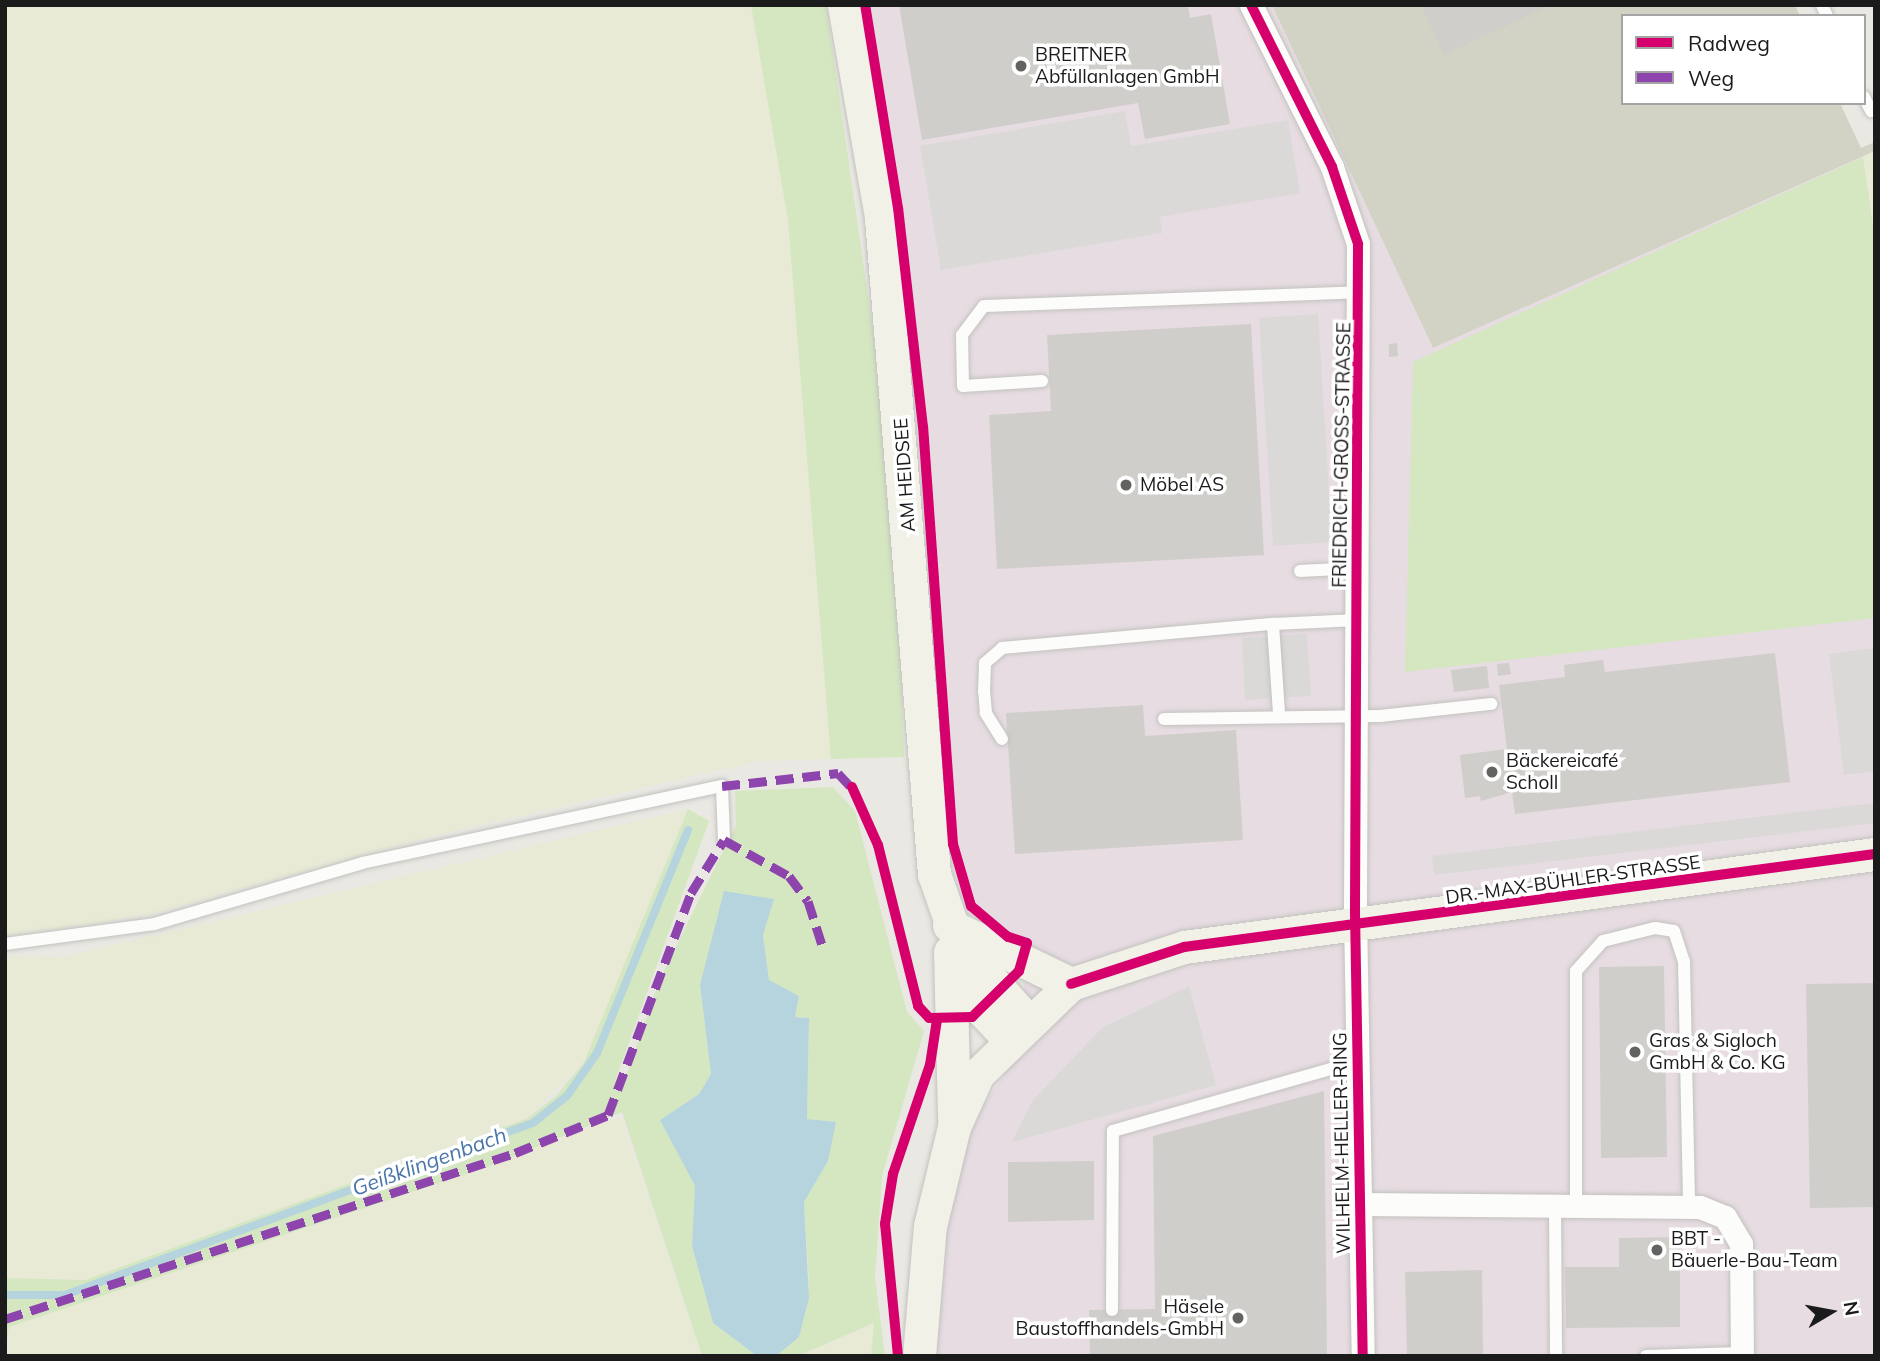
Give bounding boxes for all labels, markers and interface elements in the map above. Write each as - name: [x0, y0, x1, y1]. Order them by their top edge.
- legend: [1621, 14, 1866, 105]
- text: Radweg: [1688, 30, 1770, 56]
- place label: BREITNER Abfüllanlagen GmbH: [1035, 44, 1220, 88]
- marker: BREITNER Abfüllanlagen GmbH: [1013, 58, 1029, 74]
- text: Weg: [1688, 65, 1734, 91]
- street label: FRIEDRICH-GROSS-STRASSE: [1328, 322, 1356, 588]
- street label: AM HEIDSEE: [890, 417, 920, 533]
- place label: Möbel AS: [1140, 474, 1224, 496]
- marker: Möbel AS: [1118, 477, 1134, 493]
- place label: Bäckereicafé Scholl: [1506, 750, 1618, 794]
- marker: Bäckereicafé Scholl: [1484, 764, 1500, 780]
- street label: DR.-MAX-BÜHLER-STRASSE: [1444, 851, 1702, 909]
- place label: Gras & Sigloch GmbH & Co. KG: [1649, 1030, 1786, 1074]
- street label: WILHELM-HELLER-RING: [1329, 1032, 1355, 1254]
- marker: Gras & Sigloch GmbH & Co. KG: [1627, 1044, 1643, 1060]
- water label: Geißklingenbach: [348, 1121, 510, 1201]
- place label: BBT - Bäuerle-Bau-Team: [1671, 1228, 1838, 1272]
- marker: BBT - Bäuerle-Bau-Team: [1649, 1242, 1665, 1258]
- north arrow: [1796, 1277, 1866, 1347]
- place label: Häsele Baustoffhandels-GmbH: [1016, 1296, 1224, 1340]
- text: N: [1839, 1299, 1865, 1318]
- marker: Häsele Baustoffhandels-GmbH: [1230, 1310, 1246, 1326]

